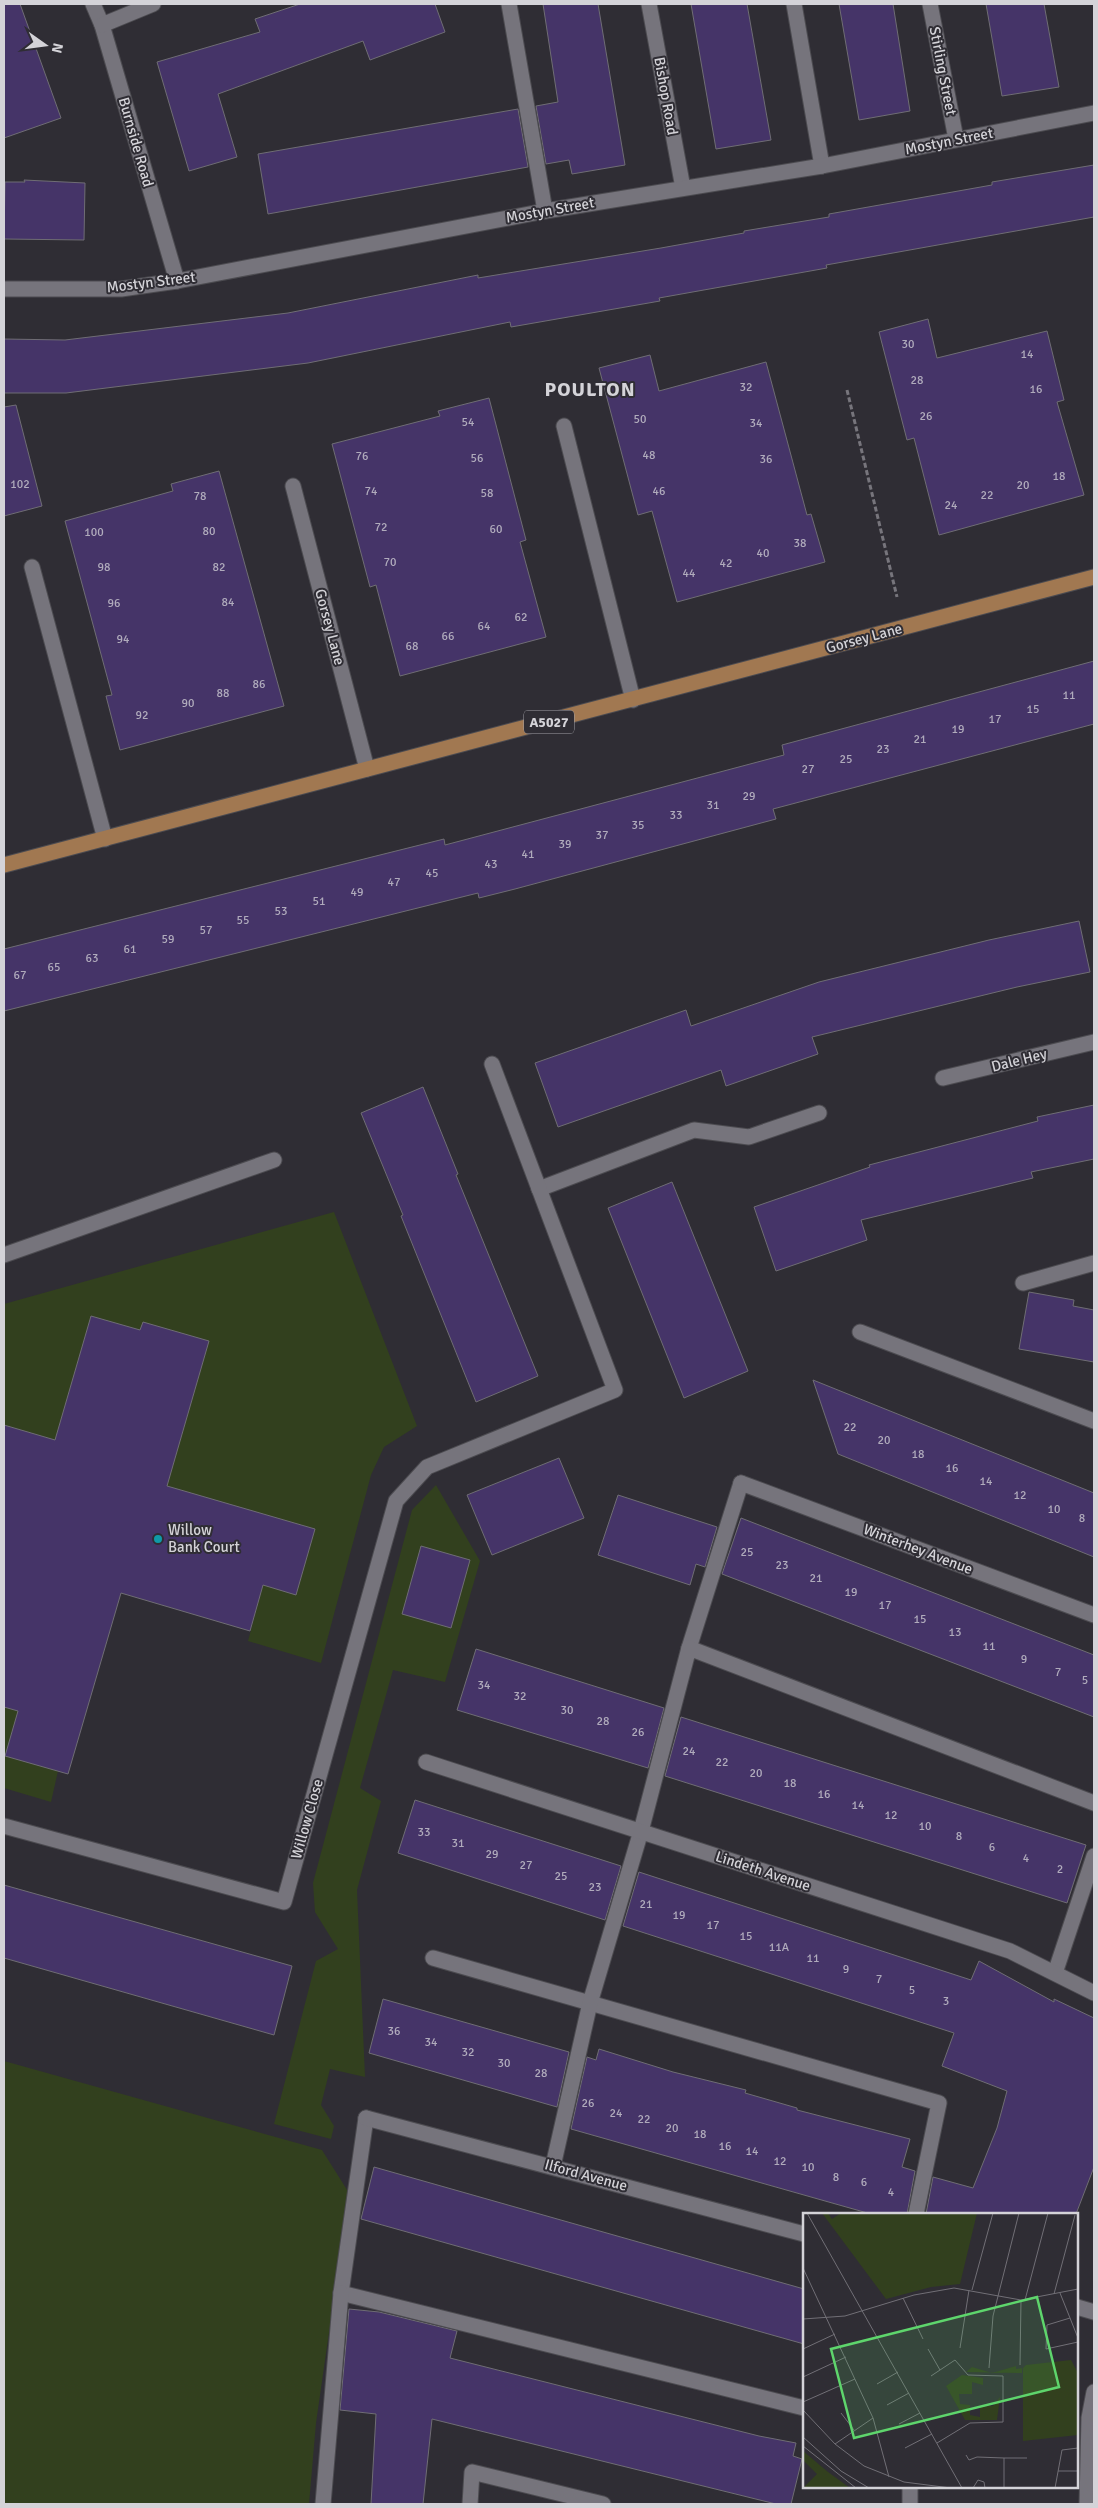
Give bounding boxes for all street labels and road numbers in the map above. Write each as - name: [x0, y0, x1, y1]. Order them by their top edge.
- street label: Stirling Street: [926, 25, 960, 117]
- street label: Bishop Road: [650, 56, 682, 137]
- street label: Burnside Road: [115, 95, 157, 189]
- street label: Mostyn Street: [903, 124, 995, 158]
- street label: Mostyn Street: [504, 193, 596, 227]
- street label: Mostyn Street: [106, 268, 196, 296]
- street label: Gorsey Lane: [311, 587, 349, 667]
- street label: Gorsey Lane: [824, 619, 904, 657]
- road number: A5027: [524, 710, 574, 734]
- street label: Dale Hey: [989, 1044, 1049, 1076]
- street label: Winterhey Avenue: [861, 1520, 975, 1578]
- street label: Willow Close: [287, 1777, 327, 1861]
- street label: Lindeth Avenue: [713, 1847, 813, 1895]
- street label: Ilford Avenue: [543, 2155, 629, 2195]

